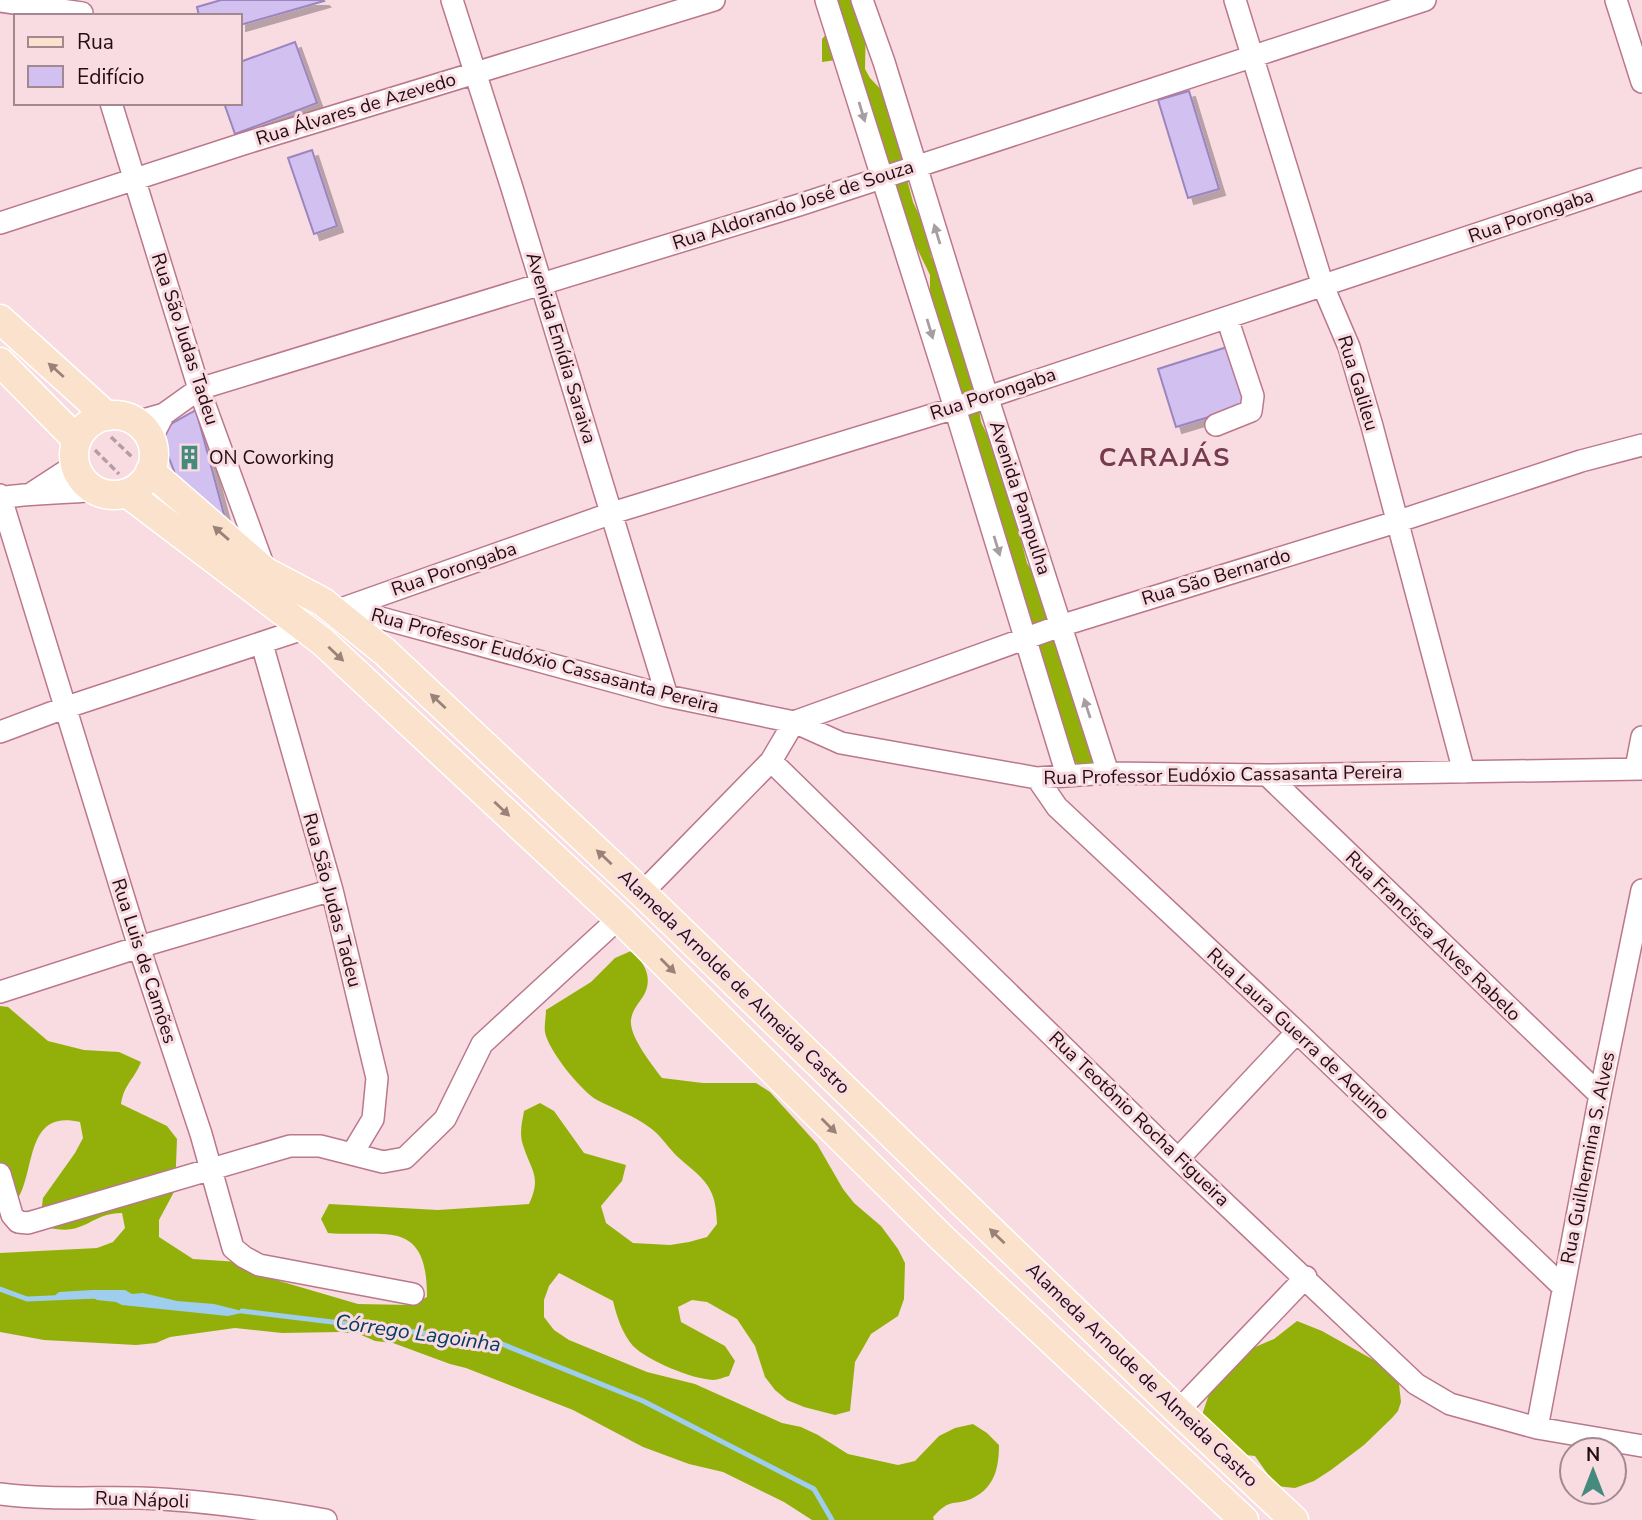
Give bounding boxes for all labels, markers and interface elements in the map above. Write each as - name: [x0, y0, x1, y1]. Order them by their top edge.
- legend: [14, 14, 242, 105]
- text: Rua: [77, 28, 114, 56]
- text: Edifício: [77, 63, 144, 91]
- street label: Rua Álvares de Azevedo: [253, 66, 459, 152]
- one-way arrow: [857, 101, 868, 122]
- street label: Rua Aldorando José de Souza: [669, 154, 917, 256]
- street label: Rua Porongaba: [1465, 182, 1597, 250]
- one-way arrow: [932, 223, 942, 244]
- street label: Avenida Emídia Saraiva: [519, 249, 603, 447]
- street label: Rua São Judas Tadeu: [145, 250, 225, 428]
- one-way arrow: [925, 318, 936, 339]
- street label: Rua Galileu: [1331, 332, 1385, 434]
- street label: Rua Porongaba: [927, 361, 1059, 427]
- one-way arrow: [47, 362, 65, 378]
- street label: Avenida Pampulha: [983, 418, 1057, 578]
- district label: CARAJÁS: [1099, 440, 1231, 475]
- building icon: ON Coworking: [175, 444, 203, 472]
- place label: ON Coworking: [209, 445, 334, 471]
- one-way arrow: [212, 525, 230, 541]
- street label: Rua Porongaba: [388, 535, 520, 603]
- one-way arrow: [993, 536, 1003, 557]
- street label: Rua São Bernardo: [1138, 542, 1294, 612]
- street label: Rua Professor Eudóxio Cassasanta Pereira: [368, 602, 722, 720]
- one-way arrow: [327, 646, 344, 662]
- one-way arrow: [430, 694, 447, 710]
- one-way arrow: [1081, 697, 1092, 718]
- street label: Rua Professor Eudóxio Cassasanta Pereira: [1043, 759, 1403, 791]
- one-way arrow: [493, 801, 510, 817]
- street label: Rua São Judas Tadeu: [296, 810, 368, 990]
- street label: Rua Francisca Alves Rabelo: [1339, 845, 1527, 1027]
- one-way arrow: [595, 849, 613, 865]
- street label: Alameda Arnolde de Almeida Castro: [612, 864, 856, 1100]
- street label: Rua Luis de Camões: [105, 875, 183, 1047]
- street label: Rua Laura Guerra de Aquino: [1201, 942, 1395, 1126]
- one-way arrow: [659, 957, 676, 974]
- street label: Rua Teotônio Rocha Figueira: [1043, 1026, 1235, 1212]
- street label: Rua Guilhermina S. Alves: [1555, 1050, 1621, 1266]
- one-way arrow: [821, 1117, 837, 1134]
- one-way arrow: [989, 1228, 1006, 1244]
- street label: Alameda Arnolde de Almeida Castro: [1020, 1257, 1264, 1493]
- water label: Córrego Lagoinha: [333, 1308, 503, 1358]
- north arrow: [1558, 1436, 1628, 1506]
- text: N: [1586, 1442, 1600, 1468]
- street label: Rua Nápoli: [95, 1485, 189, 1515]

